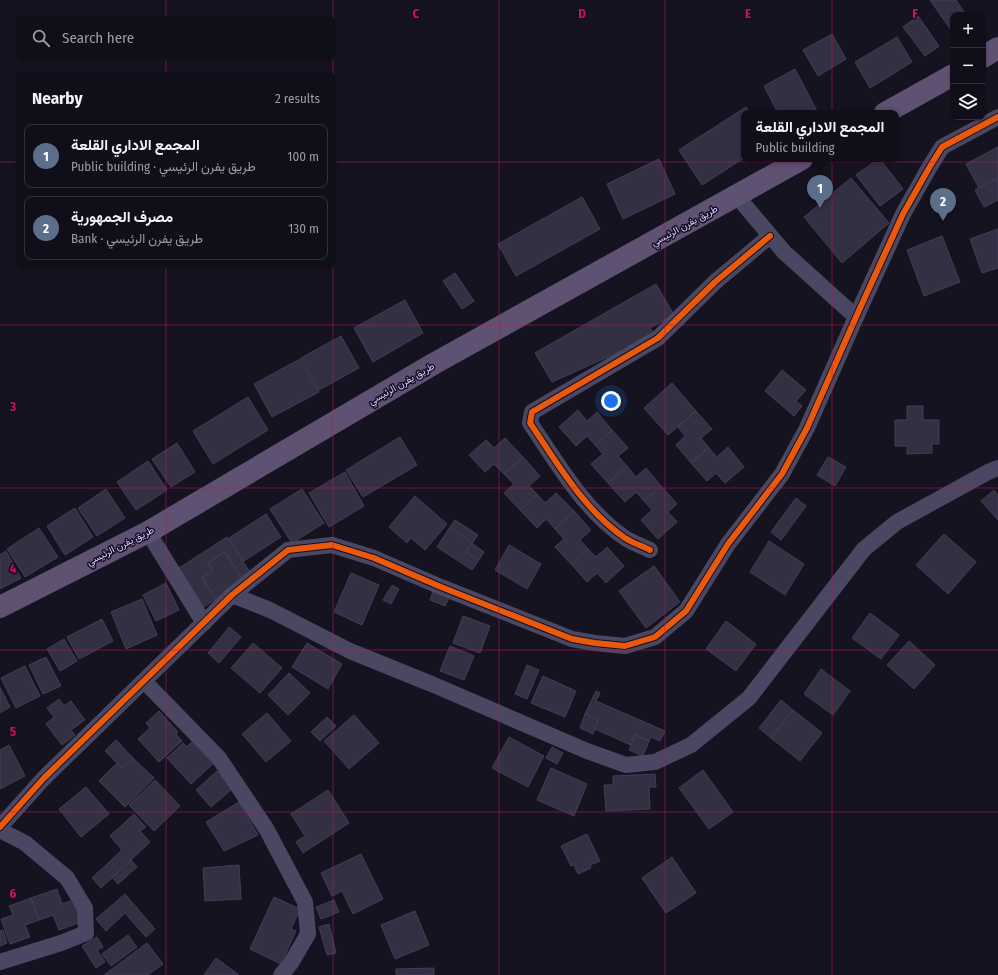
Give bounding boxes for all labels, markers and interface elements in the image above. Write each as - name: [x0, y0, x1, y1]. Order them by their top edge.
- text: C: [413, 6, 420, 21]
- text: D: [578, 6, 586, 21]
- text: E: [745, 6, 751, 21]
- text: F: [912, 6, 918, 21]
- map controls: [950, 12, 986, 120]
- button: +: [950, 12, 986, 48]
- search box: [16, 16, 336, 60]
- icon: search: [30, 27, 52, 49]
- text: Search here: [62, 29, 134, 47]
- button: −: [950, 48, 986, 84]
- button: layers: [950, 84, 986, 120]
- text: Nearby: [32, 88, 83, 109]
- text: 2 results: [275, 91, 320, 106]
- popup: [741, 110, 899, 162]
- text: المجمع الاداري القلعة: [756, 118, 884, 136]
- text: المجمع الاداري القلعة: [71, 136, 200, 154]
- text: Public building: [756, 140, 835, 155]
- text: 1: [43, 149, 49, 164]
- text: 100 m: [287, 149, 319, 164]
- text: Public building · طريق يفرن الرئيسي: [71, 159, 256, 174]
- pin: 1: [807, 175, 833, 208]
- pin: 2: [930, 188, 956, 221]
- street label: طريق يفرن الرئيسي: [649, 202, 721, 251]
- text: مصرف الجمهورية: [71, 208, 173, 226]
- text: 2: [43, 221, 49, 236]
- text: 130 m: [288, 221, 319, 236]
- text: Bank · طريق يفرن الرئيسي: [71, 231, 203, 246]
- street label: طريق يفرن الرئيسي: [366, 360, 438, 409]
- your location: [601, 391, 621, 411]
- text: 3: [9, 399, 16, 414]
- street label: طريق يفرن الرئيسي: [85, 523, 158, 570]
- text: 4: [10, 561, 17, 576]
- text: 5: [10, 724, 16, 739]
- text: 6: [10, 886, 17, 901]

